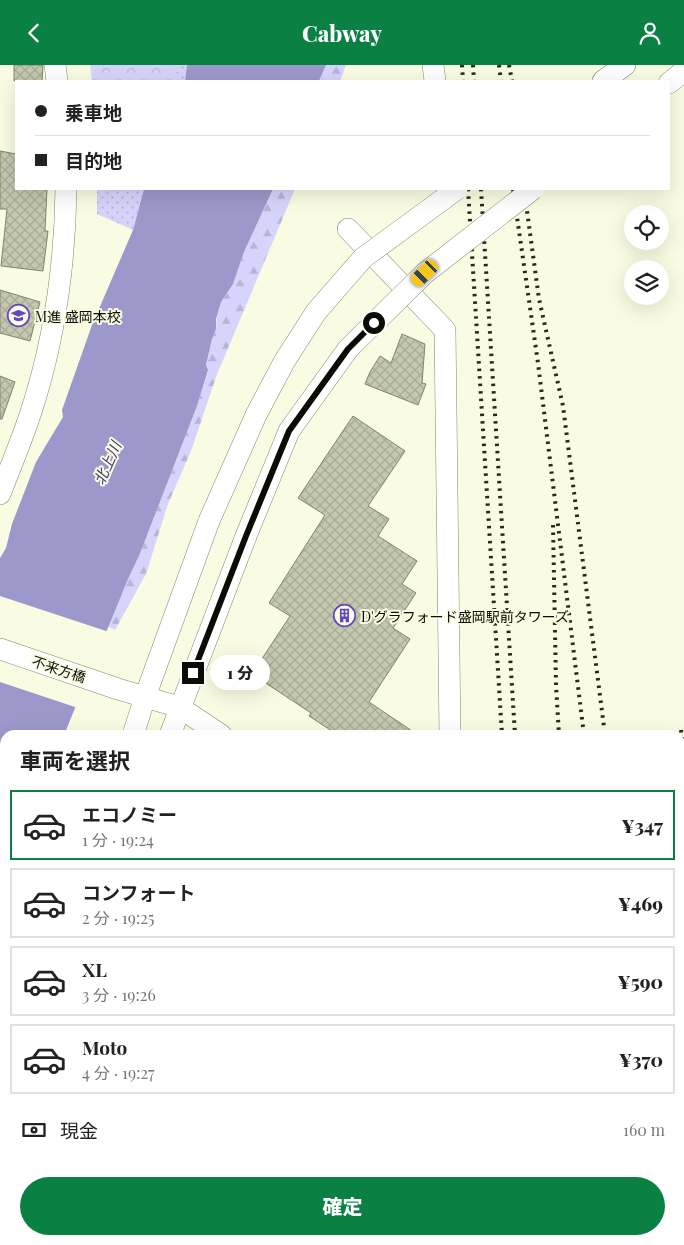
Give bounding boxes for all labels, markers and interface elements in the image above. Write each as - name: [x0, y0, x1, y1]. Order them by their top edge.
- text: Cabway: [302, 18, 382, 48]
- icon: back: [20, 19, 48, 47]
- icon: person: [636, 19, 664, 47]
- text: 乗車地: [65, 99, 122, 125]
- text: 目的地: [65, 147, 122, 173]
- map controls: [624, 205, 669, 305]
- button: locate: [624, 205, 669, 250]
- car: [409, 257, 440, 289]
- button: layers: [624, 260, 669, 305]
- school or university icon: M進 盛岡本校: [7, 304, 31, 328]
- place label: M進 盛岡本校: [35, 307, 121, 326]
- route start: [363, 312, 385, 334]
- water label: 北上川: [89, 437, 126, 488]
- building icon: D'グラフォード盛岡駅前タワーズ: [333, 604, 357, 628]
- place label: D'グラフォード盛岡駅前タワーズ: [361, 607, 569, 626]
- street label: 不来方橋: [29, 651, 89, 687]
- callout: 1 分: [210, 655, 270, 691]
- route end: [182, 662, 204, 684]
- text: 1 分: [227, 662, 253, 683]
- text: 車両を選択: [20, 745, 130, 775]
- text: エコノミー: [82, 801, 177, 827]
- icon: car: [22, 803, 67, 848]
- text: ¥347: [621, 812, 663, 838]
- text: 1 分 · 19:24: [82, 829, 154, 850]
- text: コンフォート: [82, 879, 195, 905]
- icon: car: [22, 881, 67, 926]
- text: ¥469: [618, 890, 663, 916]
- text: 2 分 · 19:25: [82, 907, 154, 928]
- text: XL: [82, 956, 107, 982]
- icon: car: [22, 959, 67, 1004]
- text: ¥590: [618, 968, 663, 994]
- text: 3 分 · 19:26: [82, 984, 156, 1005]
- text: Moto: [82, 1034, 127, 1060]
- icon: car: [22, 1037, 67, 1082]
- text: ¥370: [619, 1046, 663, 1072]
- text: 4 分 · 19:27: [82, 1062, 155, 1083]
- icon: cash: [20, 1116, 48, 1144]
- text: 現金: [60, 1117, 98, 1143]
- text: 160 m: [623, 1119, 665, 1140]
- button: 確定: [20, 1177, 665, 1235]

